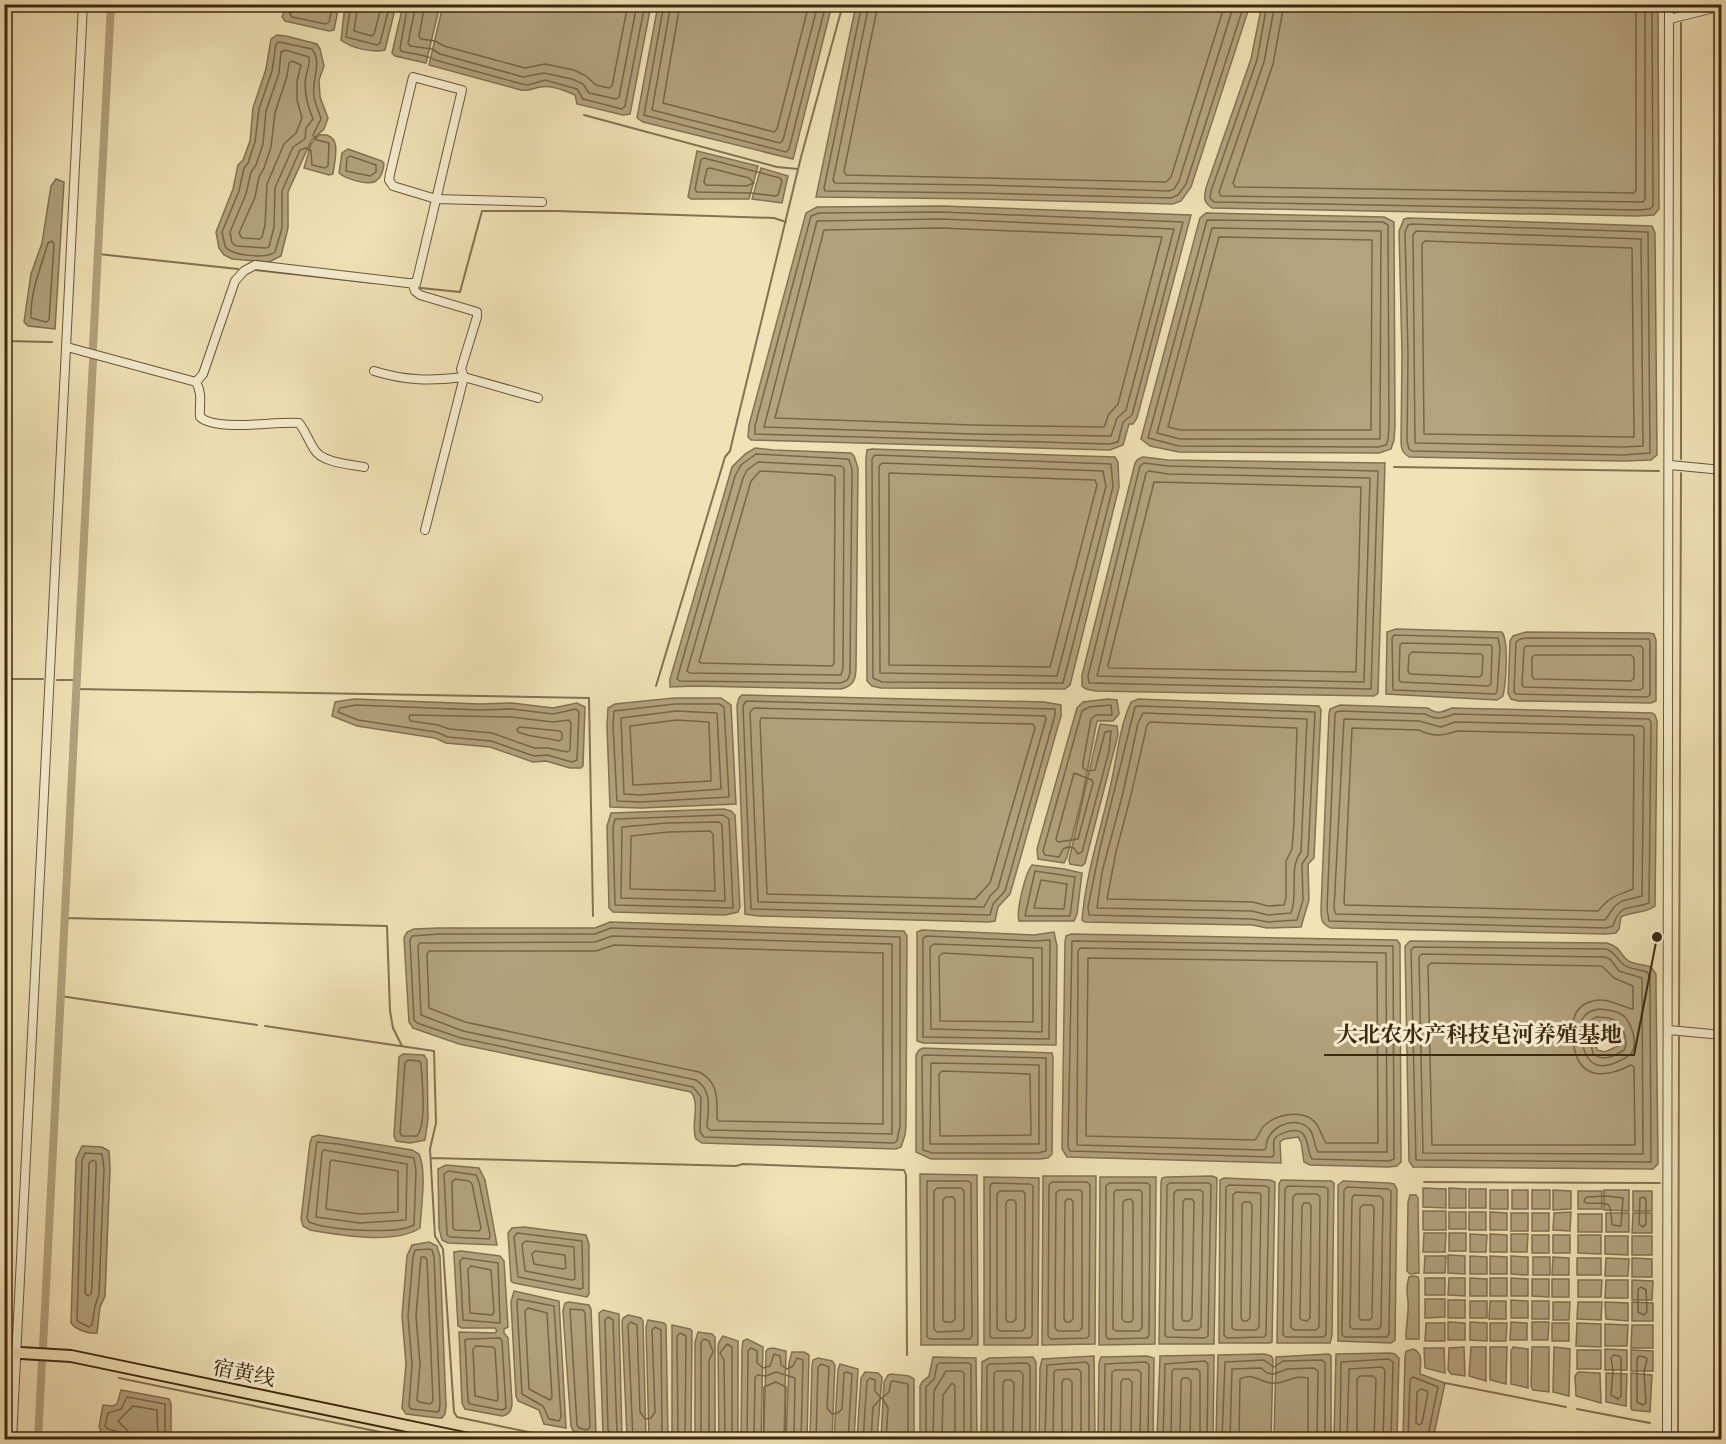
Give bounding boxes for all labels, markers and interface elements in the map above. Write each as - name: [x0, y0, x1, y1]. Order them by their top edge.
- callout: 大北农水产科技皂河养殖基地: [1324, 1015, 1634, 1055]
- text: 大北农水产科技皂河养殖基地: [1336, 1020, 1622, 1050]
- street label: 宿黄线: [210, 1353, 278, 1394]

